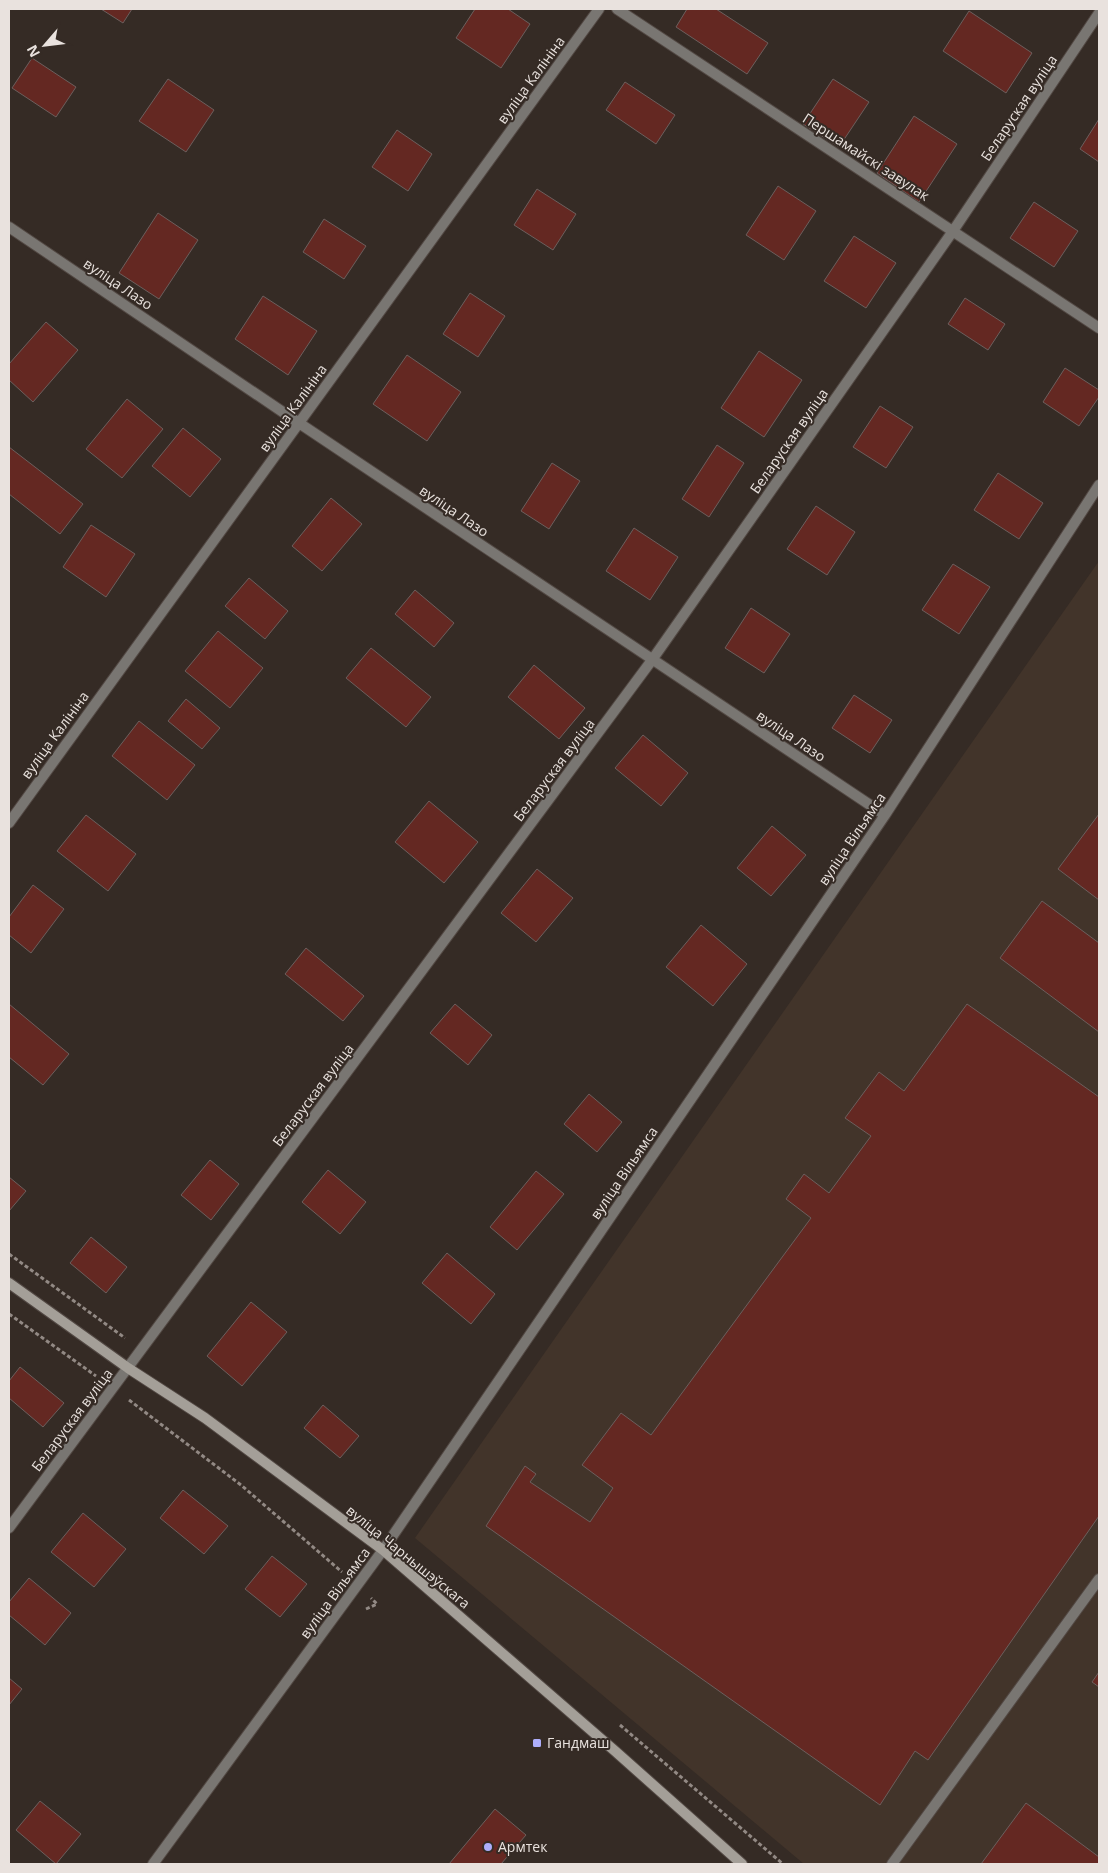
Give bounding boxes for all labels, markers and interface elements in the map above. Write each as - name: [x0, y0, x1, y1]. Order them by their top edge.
- north arrow: [20, 20, 70, 70]
- street label: вуліца Калініна: [492, 32, 569, 127]
- text: N: [22, 42, 44, 61]
- street label: Беларуская вуліца: [976, 51, 1061, 164]
- street label: Першамайскі завулак: [799, 108, 934, 205]
- street label: вуліца Лазо: [80, 253, 157, 314]
- street label: вуліца Калініна: [254, 360, 331, 455]
- street label: Беларуская вуліца: [745, 384, 832, 497]
- street label: вуліца Лазо: [416, 480, 493, 541]
- street label: вуліца Калініна: [16, 687, 93, 782]
- street label: вуліца Лазо: [753, 705, 830, 766]
- street label: Беларуская вуліца: [509, 714, 599, 825]
- street label: вуліца Вільямса: [813, 789, 890, 889]
- street label: Беларуская вуліца: [268, 1039, 358, 1150]
- street label: вуліца Вільямса: [585, 1123, 662, 1223]
- street label: Беларуская вуліца: [27, 1364, 117, 1475]
- street label: вуліца Чарнышэўскага: [342, 1501, 474, 1613]
- street label: вуліца Вільямса: [295, 1543, 374, 1642]
- place label: Гандмаш: [547, 1733, 609, 1752]
- marker: Гандмаш: [531, 1737, 543, 1749]
- place label: Армтек: [498, 1837, 548, 1856]
- marker: Армтек: [482, 1841, 494, 1853]

